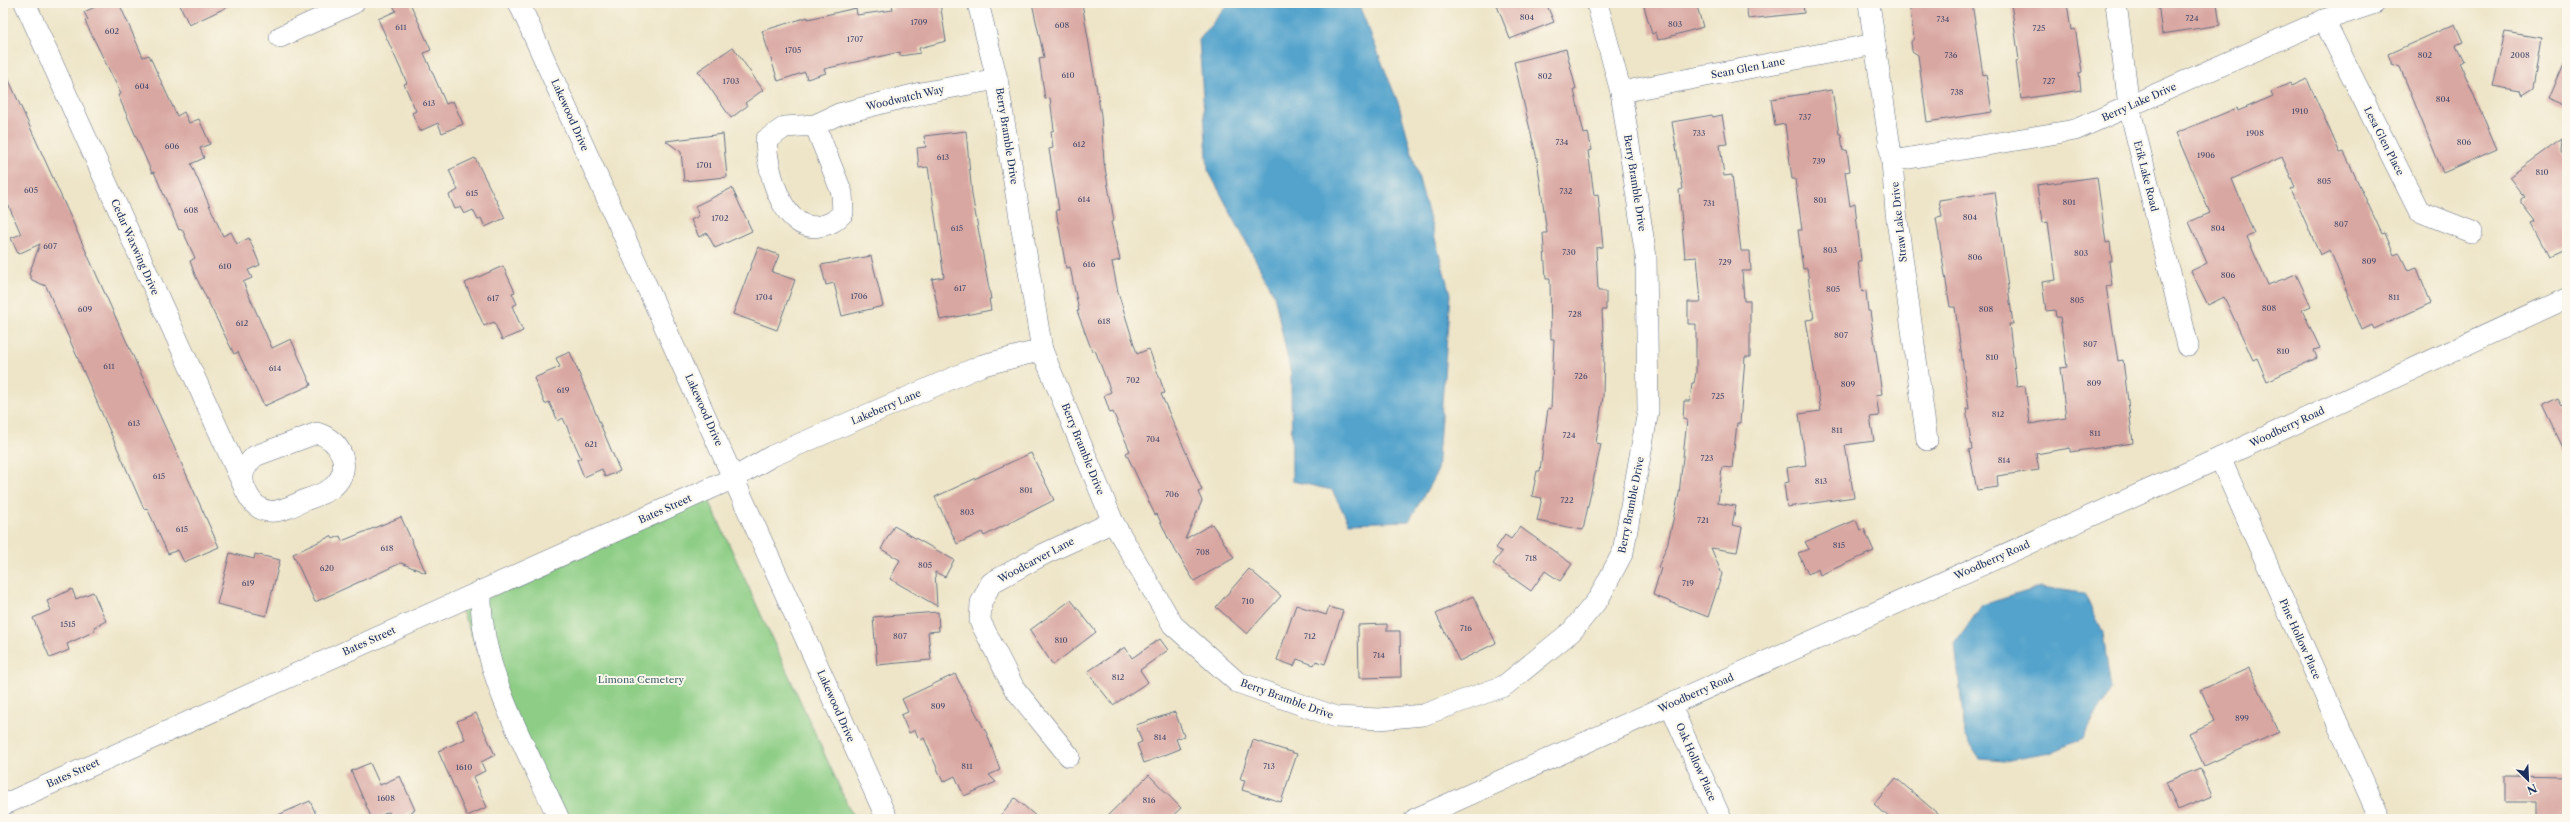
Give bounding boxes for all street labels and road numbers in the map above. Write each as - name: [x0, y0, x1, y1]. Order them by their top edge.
- street label: Sean Glen Lane: [1710, 54, 1786, 82]
- street label: Lakewood Drive: [548, 77, 592, 153]
- street label: Berry Lake Drive: [2100, 80, 2179, 124]
- street label: Woodwatch Way: [864, 83, 946, 114]
- street label: Berry Bramble Drive: [993, 87, 1021, 186]
- street label: Lesa Glen Place: [2361, 104, 2407, 178]
- street label: Berry Bramble Drive: [1621, 134, 1649, 233]
- street label: Erik Lake Road: [2131, 139, 2161, 213]
- street label: Straw Lake Drive: [1888, 181, 1910, 263]
- street label: Cedar Waxwing Drive: [108, 197, 162, 297]
- street label: Lakewood Drive: [682, 372, 726, 448]
- street label: Lakeberry Lane: [849, 386, 923, 428]
- street label: Berry Bramble Drive: [1059, 401, 1108, 497]
- street label: Woodberry Road: [2247, 404, 2327, 450]
- street label: Berry Bramble Drive: [1615, 455, 1647, 554]
- street label: Bates Street: [636, 491, 694, 526]
- street label: Woodcarver Lane: [995, 534, 1077, 586]
- street label: Woodberry Road: [1951, 538, 2032, 583]
- street label: Pine Hollow Place: [2276, 597, 2324, 682]
- street label: Bates Street: [340, 623, 398, 658]
- street label: Lakewood Drive: [814, 668, 858, 744]
- street label: Woodberry Road: [1655, 671, 1736, 716]
- street label: Berry Bramble Drive: [1239, 676, 1336, 722]
- street label: Oak Hollow Place: [1673, 721, 1719, 804]
- street label: Bates Street: [44, 755, 102, 790]

